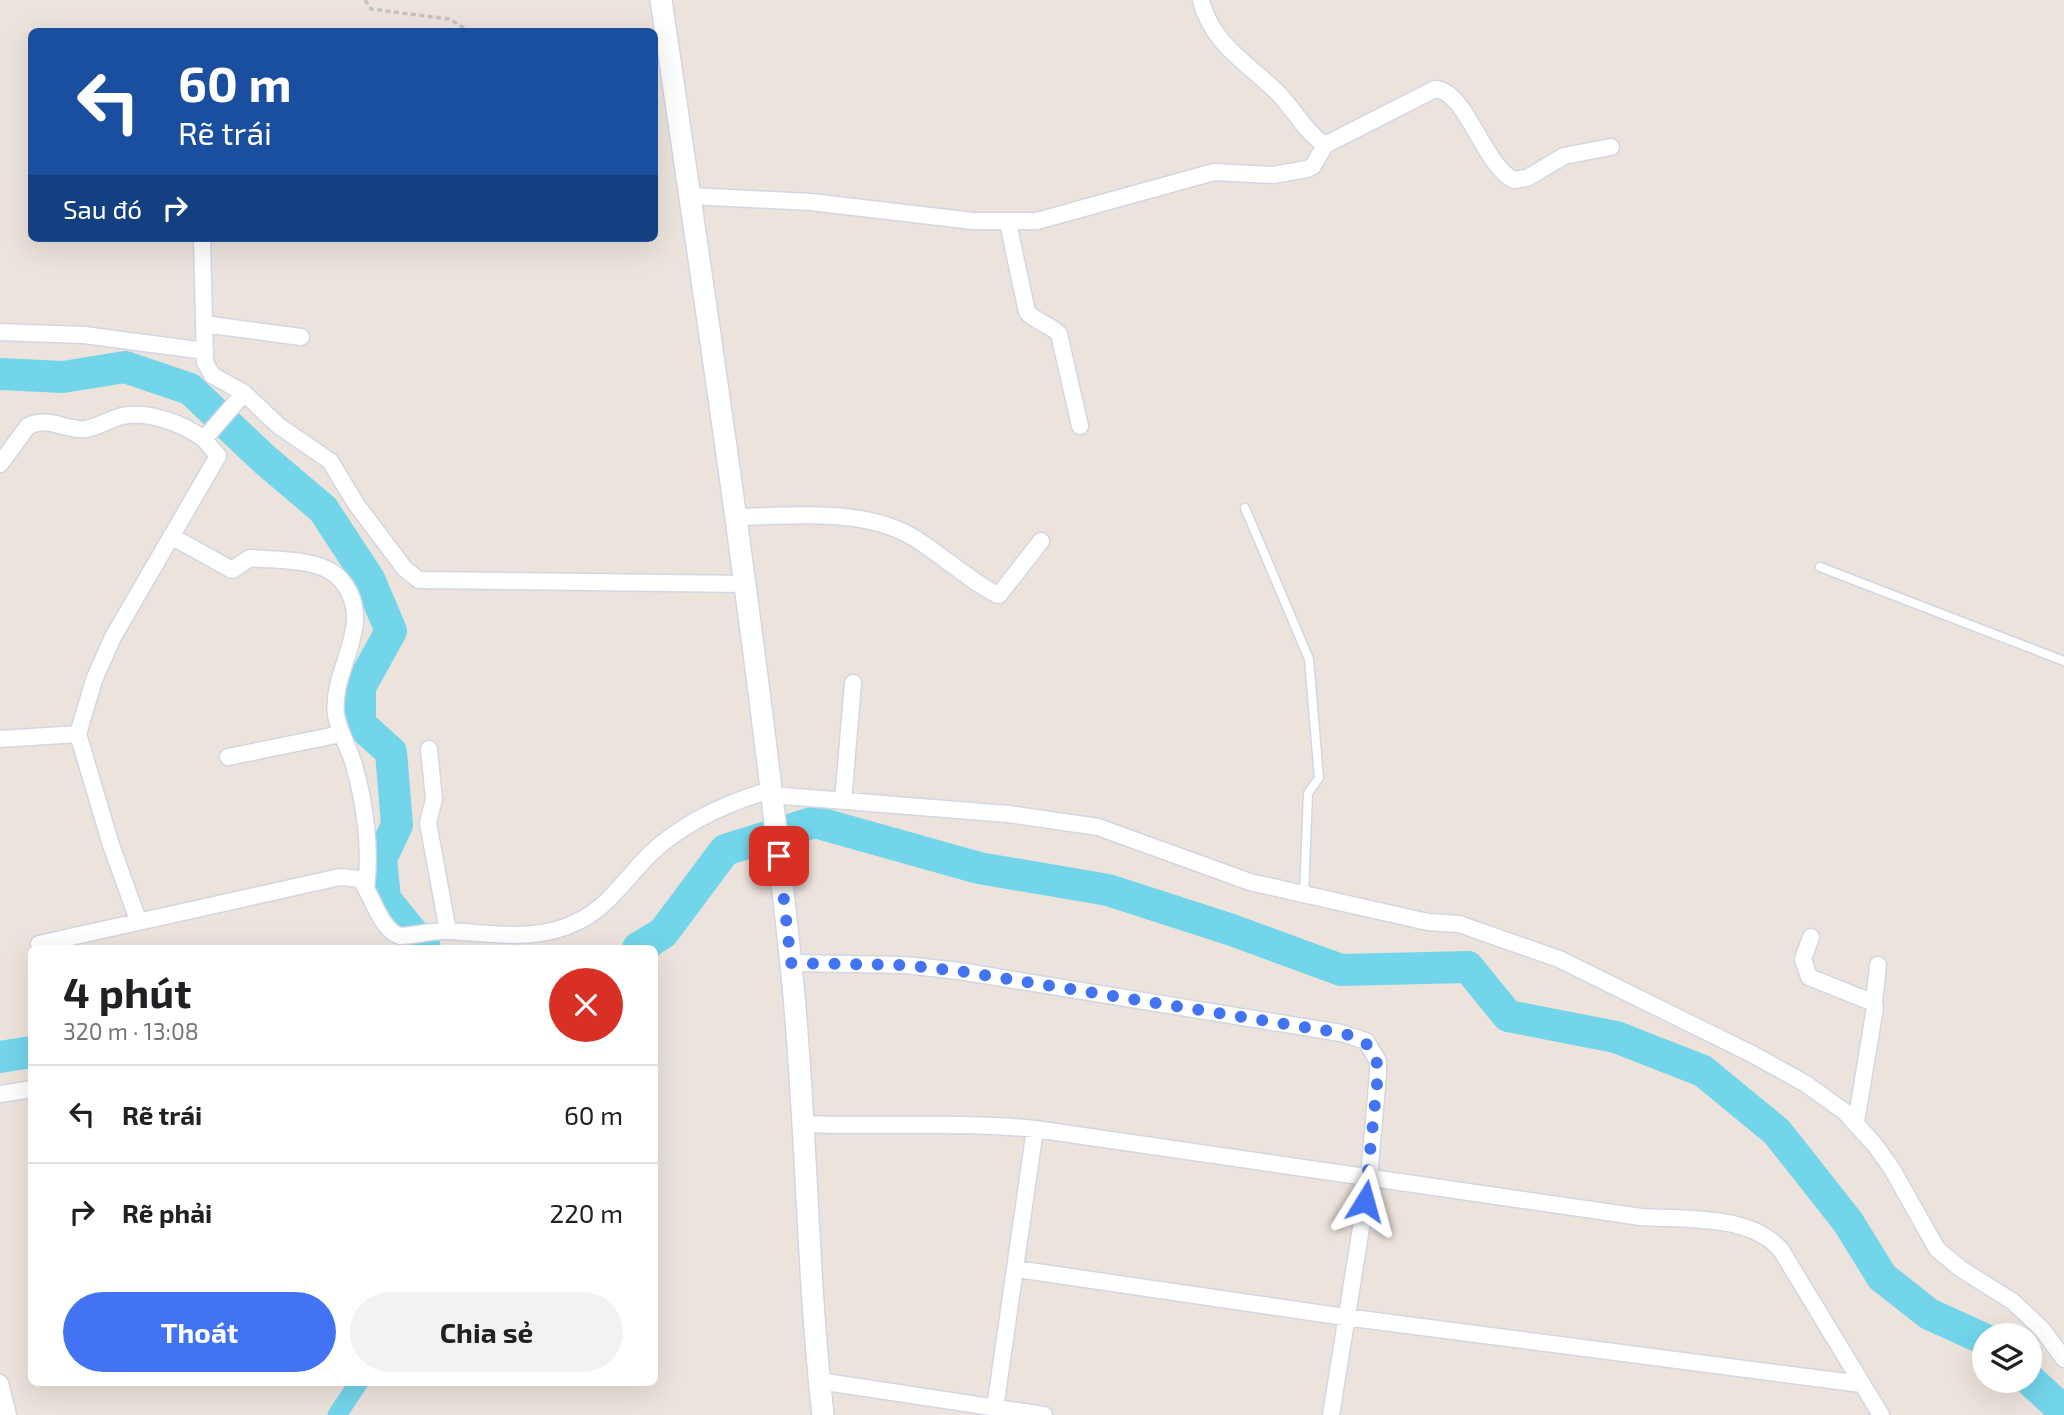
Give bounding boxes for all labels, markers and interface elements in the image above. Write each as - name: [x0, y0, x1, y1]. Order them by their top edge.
- text: 60 m: [178, 53, 292, 112]
- icon: left: [63, 56, 154, 147]
- text: Rẽ trái: [178, 113, 272, 151]
- icon: right: [156, 189, 194, 227]
- text: Sau đó: [63, 193, 142, 224]
- pin: [749, 826, 809, 886]
- icon: arrive: [760, 837, 798, 875]
- text: 4 phút: [63, 966, 191, 1016]
- button: close: [549, 968, 623, 1042]
- text: 320 m · 13:08: [63, 1017, 199, 1045]
- icon: left: [63, 1095, 101, 1133]
- text: Rẽ trái: [122, 1099, 202, 1130]
- text: 60 m: [564, 1099, 623, 1130]
- position arrow: [1328, 1164, 1402, 1238]
- icon: right: [63, 1193, 101, 1231]
- text: Rẽ phải: [122, 1197, 212, 1228]
- text: 220 m: [550, 1197, 623, 1228]
- button: Thoát: [63, 1292, 336, 1372]
- button: Chia sẻ: [350, 1292, 623, 1372]
- map controls: [1972, 1323, 2042, 1393]
- button: layers: [1972, 1323, 2042, 1393]

